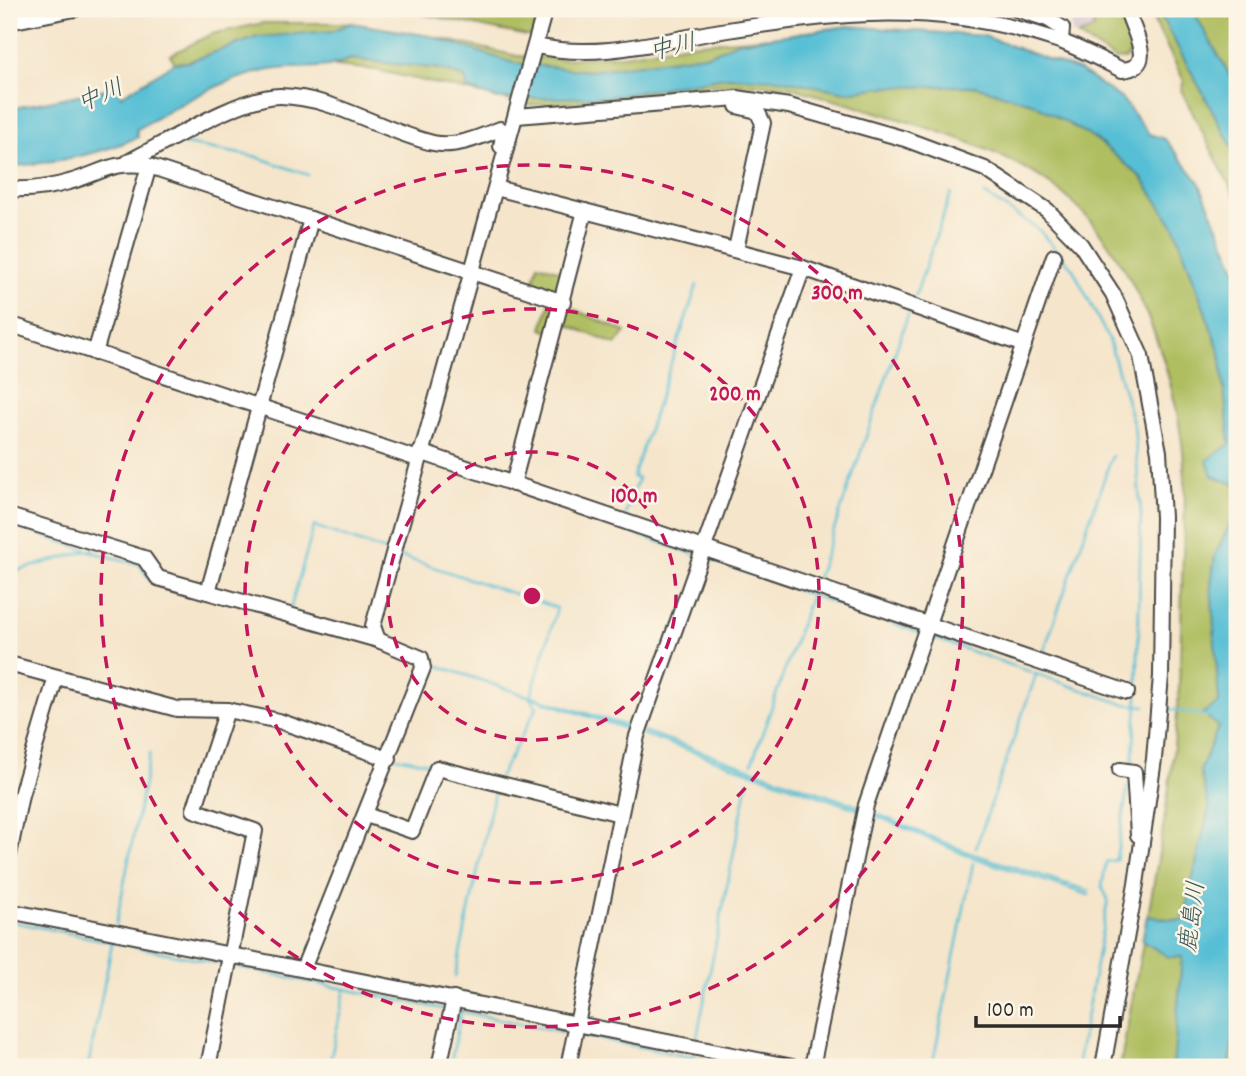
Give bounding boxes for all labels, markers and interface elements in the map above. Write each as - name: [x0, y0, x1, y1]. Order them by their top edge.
- water label: 中川: [646, 27, 700, 71]
- water label: 中川: [72, 72, 130, 122]
- text: 300 m: [811, 280, 863, 310]
- text: 200 m: [709, 381, 761, 411]
- text: 100 m: [611, 483, 657, 513]
- centre of rings: [520, 584, 544, 608]
- water label: 鹿島川: [1173, 879, 1215, 955]
- scale bar: [976, 985, 1120, 1029]
- text: 100 m: [987, 997, 1034, 1027]

